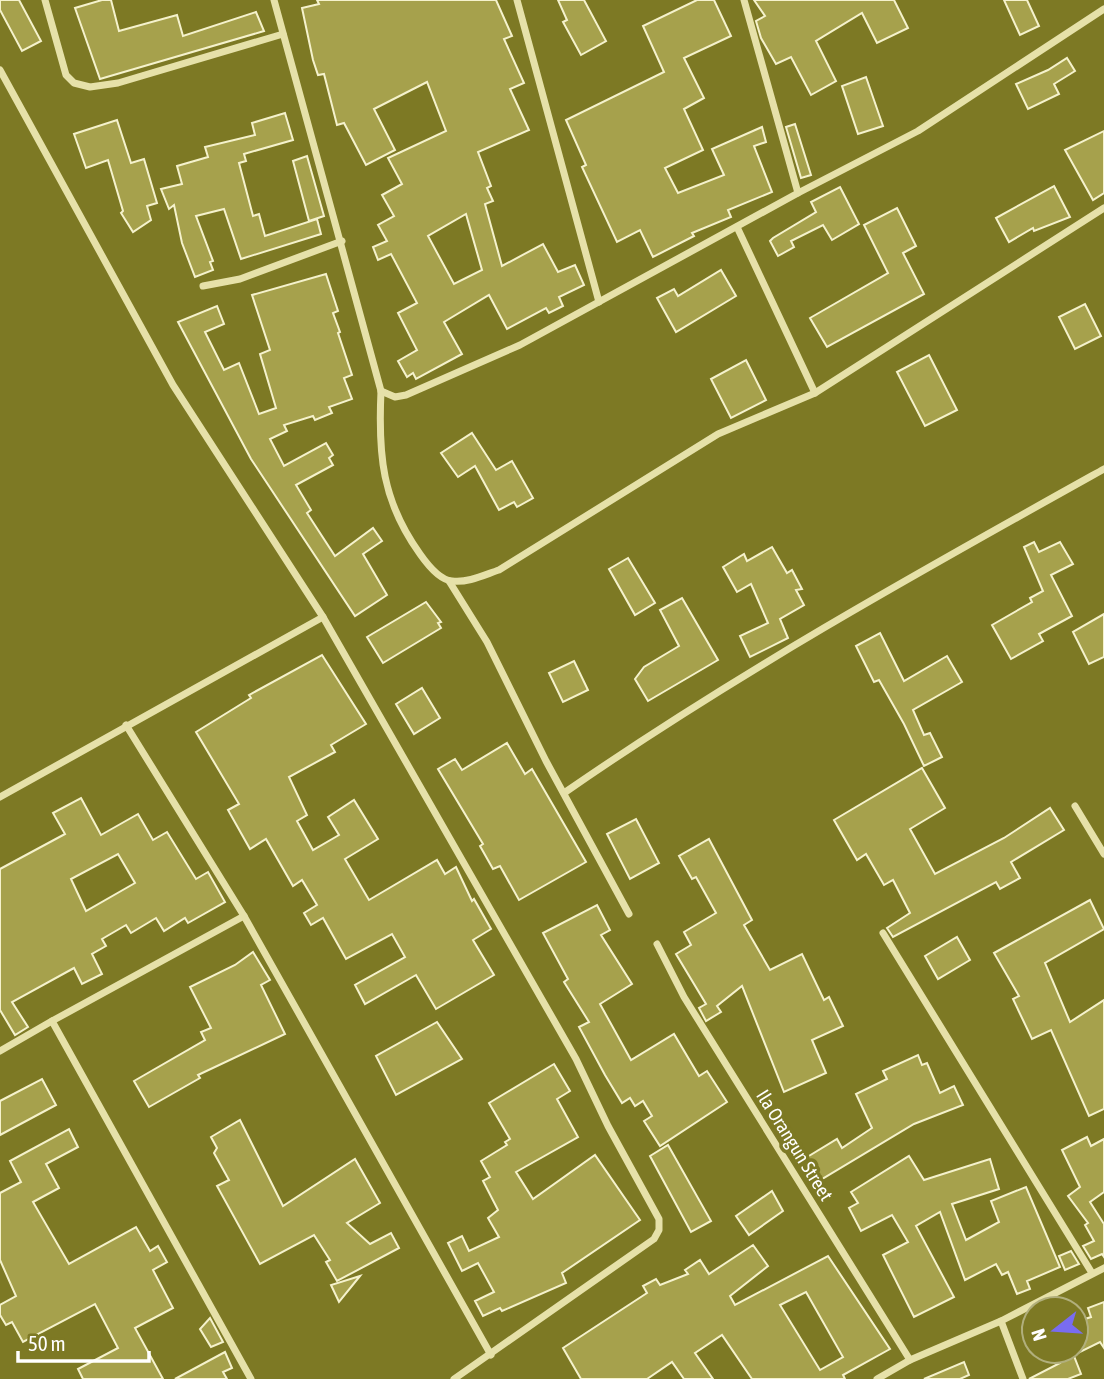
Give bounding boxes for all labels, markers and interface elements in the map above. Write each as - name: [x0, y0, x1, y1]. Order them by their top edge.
- street label: Ila Orangun Street: [752, 1086, 838, 1204]
- north arrow: [1020, 1295, 1090, 1365]
- scale bar: [18, 1320, 149, 1364]
- text: N: [1027, 1326, 1051, 1344]
- text: 50 m: [28, 1331, 66, 1355]

